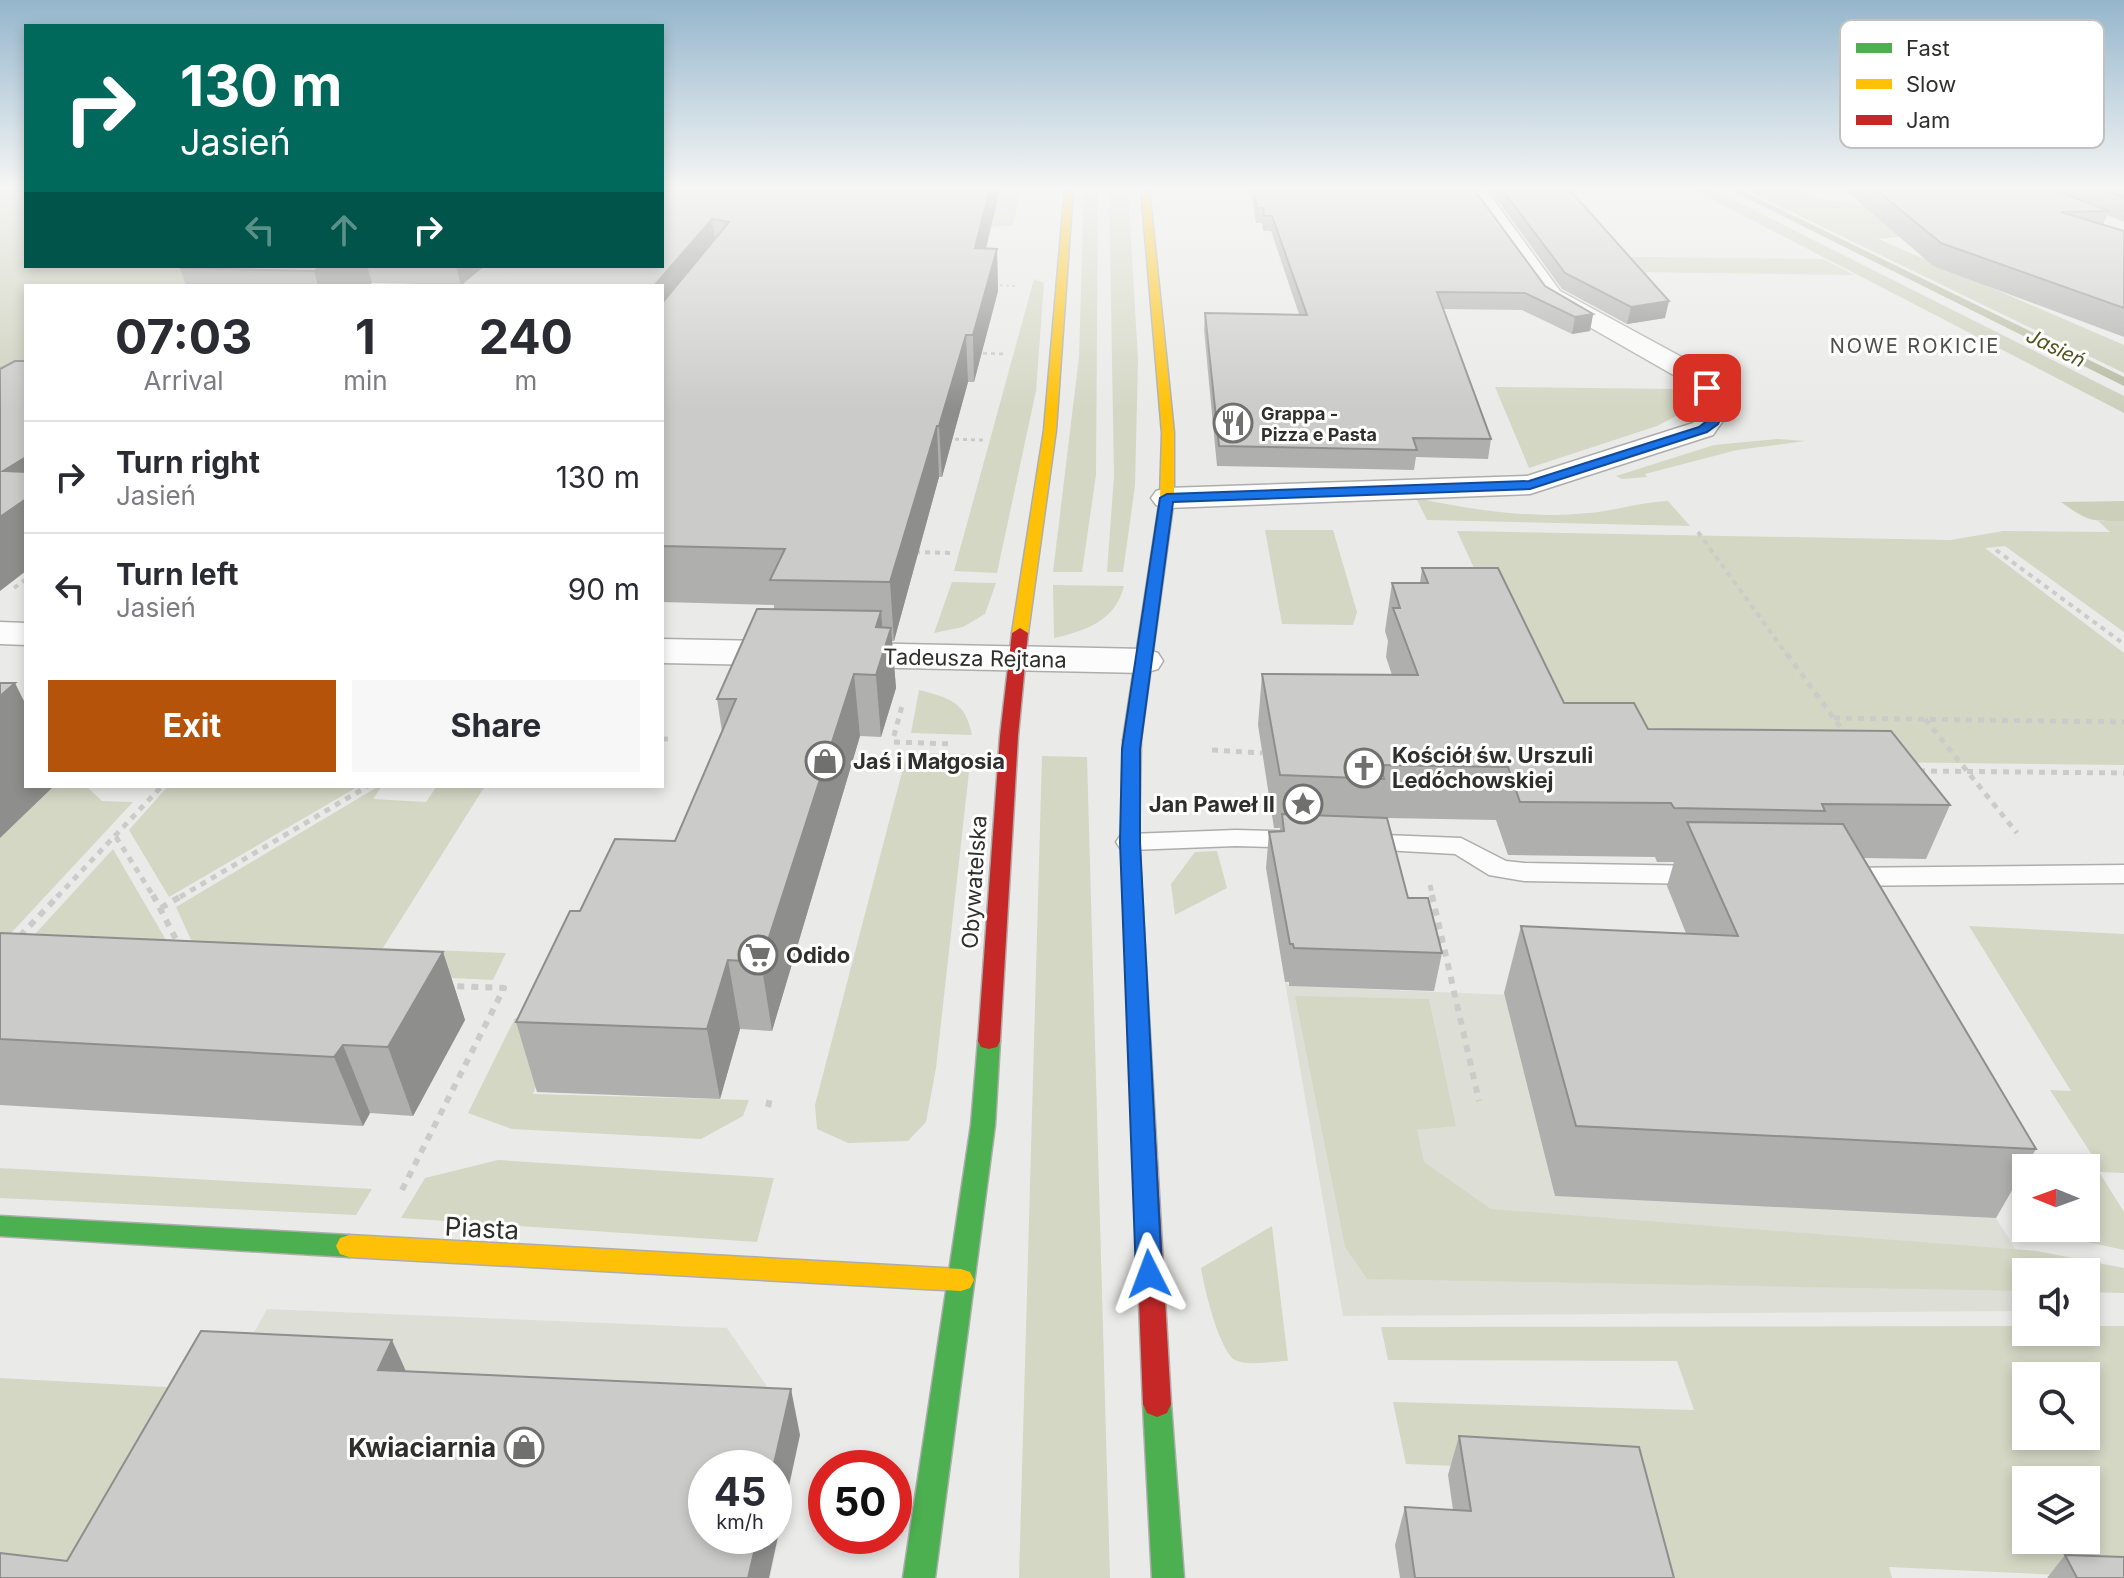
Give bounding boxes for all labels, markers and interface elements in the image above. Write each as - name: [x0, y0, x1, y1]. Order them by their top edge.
- legend: [1840, 20, 2104, 148]
- text: Fast: [1906, 35, 1950, 61]
- text: 130 m: [180, 52, 342, 120]
- icon: right: [48, 56, 152, 160]
- text: Slow: [1906, 71, 1956, 97]
- text: Jam: [1906, 107, 1950, 133]
- text: Jasień: [180, 120, 291, 164]
- icon: left: [238, 208, 282, 252]
- icon: ahead: [322, 208, 366, 252]
- icon: right: [406, 208, 450, 252]
- text: 07:03: [115, 307, 252, 366]
- text: 1: [355, 307, 376, 366]
- text: 240: [479, 307, 573, 366]
- water label: Jasień: [2023, 324, 2089, 372]
- district label: NOWE ROKICIE: [1830, 334, 2000, 358]
- pin: [1673, 354, 1741, 422]
- text: Arrival: [144, 365, 224, 396]
- text: min: [343, 365, 388, 396]
- text: m: [514, 365, 537, 396]
- icon: arrive: [1685, 366, 1729, 410]
- restaurant icon: Grappa - Pizza e Pasta: [1212, 402, 1254, 444]
- place label: Grappa - Pizza e Pasta: [1261, 403, 1377, 445]
- text: Turn right: [116, 444, 260, 480]
- icon: right: [48, 455, 92, 499]
- text: 130 m: [556, 459, 640, 495]
- text: Jasień: [116, 480, 196, 511]
- text: Turn left: [116, 556, 238, 592]
- icon: left: [48, 567, 92, 611]
- text: 90 m: [568, 571, 640, 607]
- text: Jasień: [116, 592, 196, 623]
- street label: Tadeusza Rejtana: [883, 643, 1067, 673]
- button: Exit: [48, 680, 336, 772]
- button: Share: [352, 680, 640, 772]
- shop icon: Jaś i Małgosia: [804, 740, 846, 782]
- place label: Kościół św. Urszuli Ledóchowskiej: [1392, 742, 1593, 793]
- church icon: Kościół św. Urszuli Ledóchowskiej: [1343, 747, 1385, 789]
- place label: Jaś i Małgosia: [853, 748, 1005, 774]
- place icon: Jan Paweł II: [1282, 783, 1324, 825]
- place label: Jan Paweł II: [1149, 791, 1275, 817]
- street label: Obywatelska: [956, 814, 992, 950]
- supermarket icon: Odido: [737, 934, 779, 976]
- place label: Odido: [786, 942, 850, 968]
- north arrow: [2012, 1154, 2100, 1242]
- map controls: [2012, 1154, 2100, 1554]
- street label: Piasta: [444, 1211, 520, 1245]
- position arrow: [1107, 1232, 1191, 1316]
- button: sound: [2012, 1258, 2100, 1346]
- button: search: [2012, 1362, 2100, 1450]
- shop icon: Kwiaciarnia: [503, 1426, 545, 1468]
- place label: Kwiaciarnia: [348, 1432, 496, 1463]
- speed limit sign: 50: [808, 1450, 912, 1554]
- button: layers: [2012, 1466, 2100, 1554]
- text: 45: [714, 1467, 766, 1516]
- text: km/h: [716, 1510, 764, 1534]

